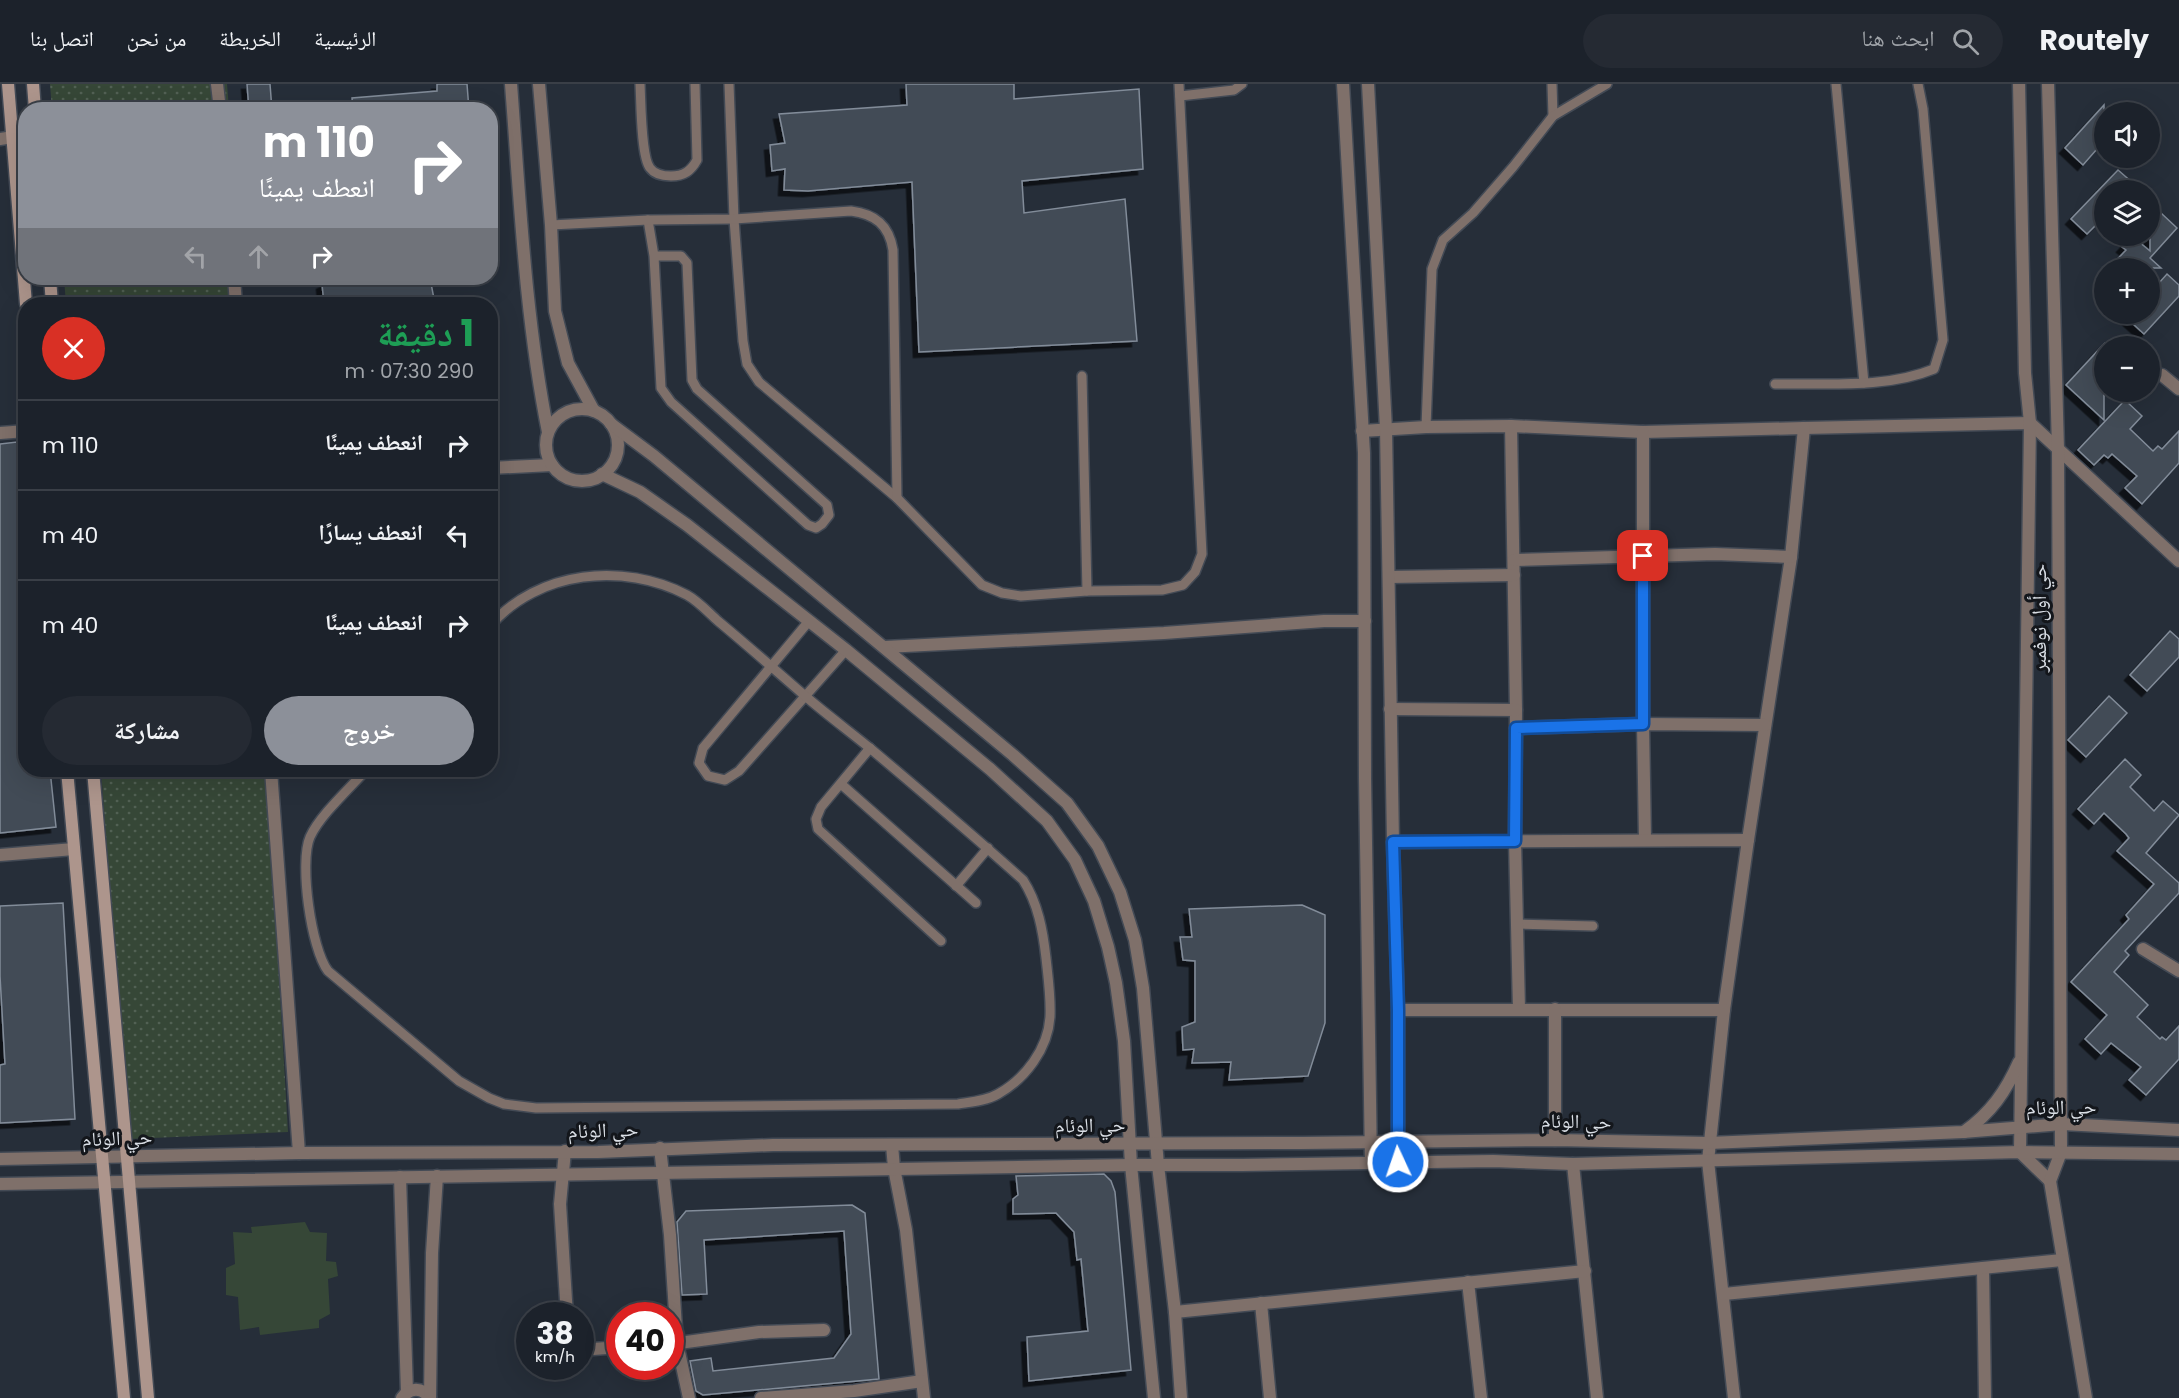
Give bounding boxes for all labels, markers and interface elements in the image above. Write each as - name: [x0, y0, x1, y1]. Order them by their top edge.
- search box: [1583, 14, 2003, 68]
- text: Routely: [2039, 21, 2149, 60]
- text: ابحث هنا: [1862, 23, 1934, 54]
- text: اتصل بنا: [30, 24, 94, 53]
- text: من نحن: [127, 24, 186, 53]
- text: الخريطة: [219, 24, 281, 53]
- text: الرئيسية: [314, 24, 376, 53]
- icon: search: [1949, 25, 1982, 58]
- map controls: [2094, 102, 2160, 402]
- button: sound: [2094, 102, 2160, 168]
- text: 110 m: [263, 113, 375, 172]
- icon: right: [396, 126, 474, 204]
- text: انعطف يمينًا: [259, 169, 375, 206]
- button: layers: [2094, 180, 2160, 246]
- icon: left: [179, 240, 212, 273]
- icon: ahead: [242, 240, 275, 273]
- icon: right: [305, 240, 338, 273]
- button: +: [2094, 258, 2160, 324]
- text: 1 دقيقة: [377, 308, 474, 359]
- button: close: [42, 317, 105, 380]
- button: −: [2094, 336, 2160, 402]
- text: 290 m · 07:30: [344, 357, 474, 385]
- text: انعطف يمينًا: [325, 427, 423, 458]
- icon: right: [441, 429, 474, 462]
- text: 110 m: [42, 430, 98, 461]
- text: انعطف يسارًا: [319, 517, 423, 548]
- icon: left: [441, 519, 474, 552]
- text: 40 m: [42, 520, 98, 551]
- pin: [1617, 530, 1668, 581]
- icon: arrive: [1626, 539, 1659, 572]
- street label: حي أول نوفمبر: [2025, 563, 2055, 673]
- text: انعطف يمينًا: [325, 607, 423, 638]
- icon: right: [441, 609, 474, 642]
- text: 40 m: [42, 610, 98, 641]
- button: مشاركة: [42, 696, 252, 765]
- button: خروج: [264, 696, 474, 765]
- street label: حي الوئام: [2026, 1092, 2097, 1124]
- street label: حي الوئام: [1540, 1106, 1612, 1138]
- street label: حي الوئام: [1055, 1110, 1126, 1142]
- street label: حي الوئام: [567, 1115, 639, 1147]
- street label: حي الوئام: [81, 1123, 153, 1155]
- position arrow: [1366, 1130, 1430, 1194]
- speed limit sign: 40: [606, 1302, 684, 1380]
- text: 38: [536, 1312, 574, 1355]
- text: km/h: [535, 1346, 575, 1367]

